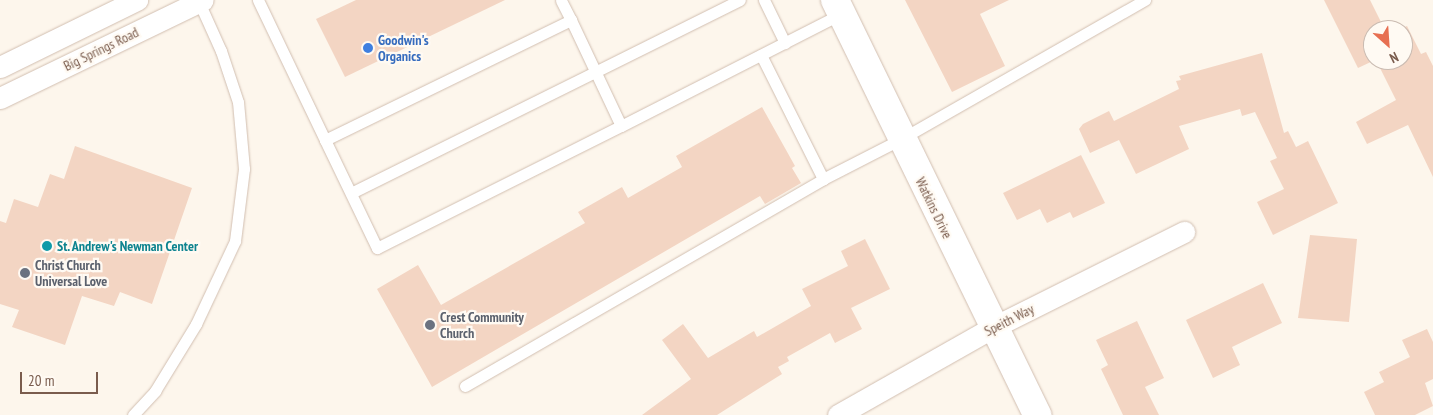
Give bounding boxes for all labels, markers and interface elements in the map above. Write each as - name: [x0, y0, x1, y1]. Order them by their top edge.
- north arrow: [1363, 20, 1413, 70]
- street label: Big Springs Road: [61, 24, 141, 74]
- place label: Goodwin's Organics: [378, 32, 429, 64]
- marker: Goodwin's Organics: [362, 42, 374, 54]
- text: N: [1387, 48, 1401, 67]
- street label: Watkins Drive: [912, 175, 956, 241]
- place label: St. Andrew's Newman Center: [57, 238, 200, 254]
- marker: St. Andrew's Newman Center: [41, 240, 53, 252]
- place label: Christ Church Universal Love: [35, 257, 107, 290]
- marker: Christ Church Universal Love: [19, 267, 31, 279]
- street label: Speith Way: [981, 300, 1037, 340]
- place label: Crest Community Church: [440, 309, 524, 342]
- marker: Crest Community Church: [424, 319, 436, 331]
- scale bar: [22, 362, 100, 394]
- text: 20 m: [28, 371, 54, 390]

